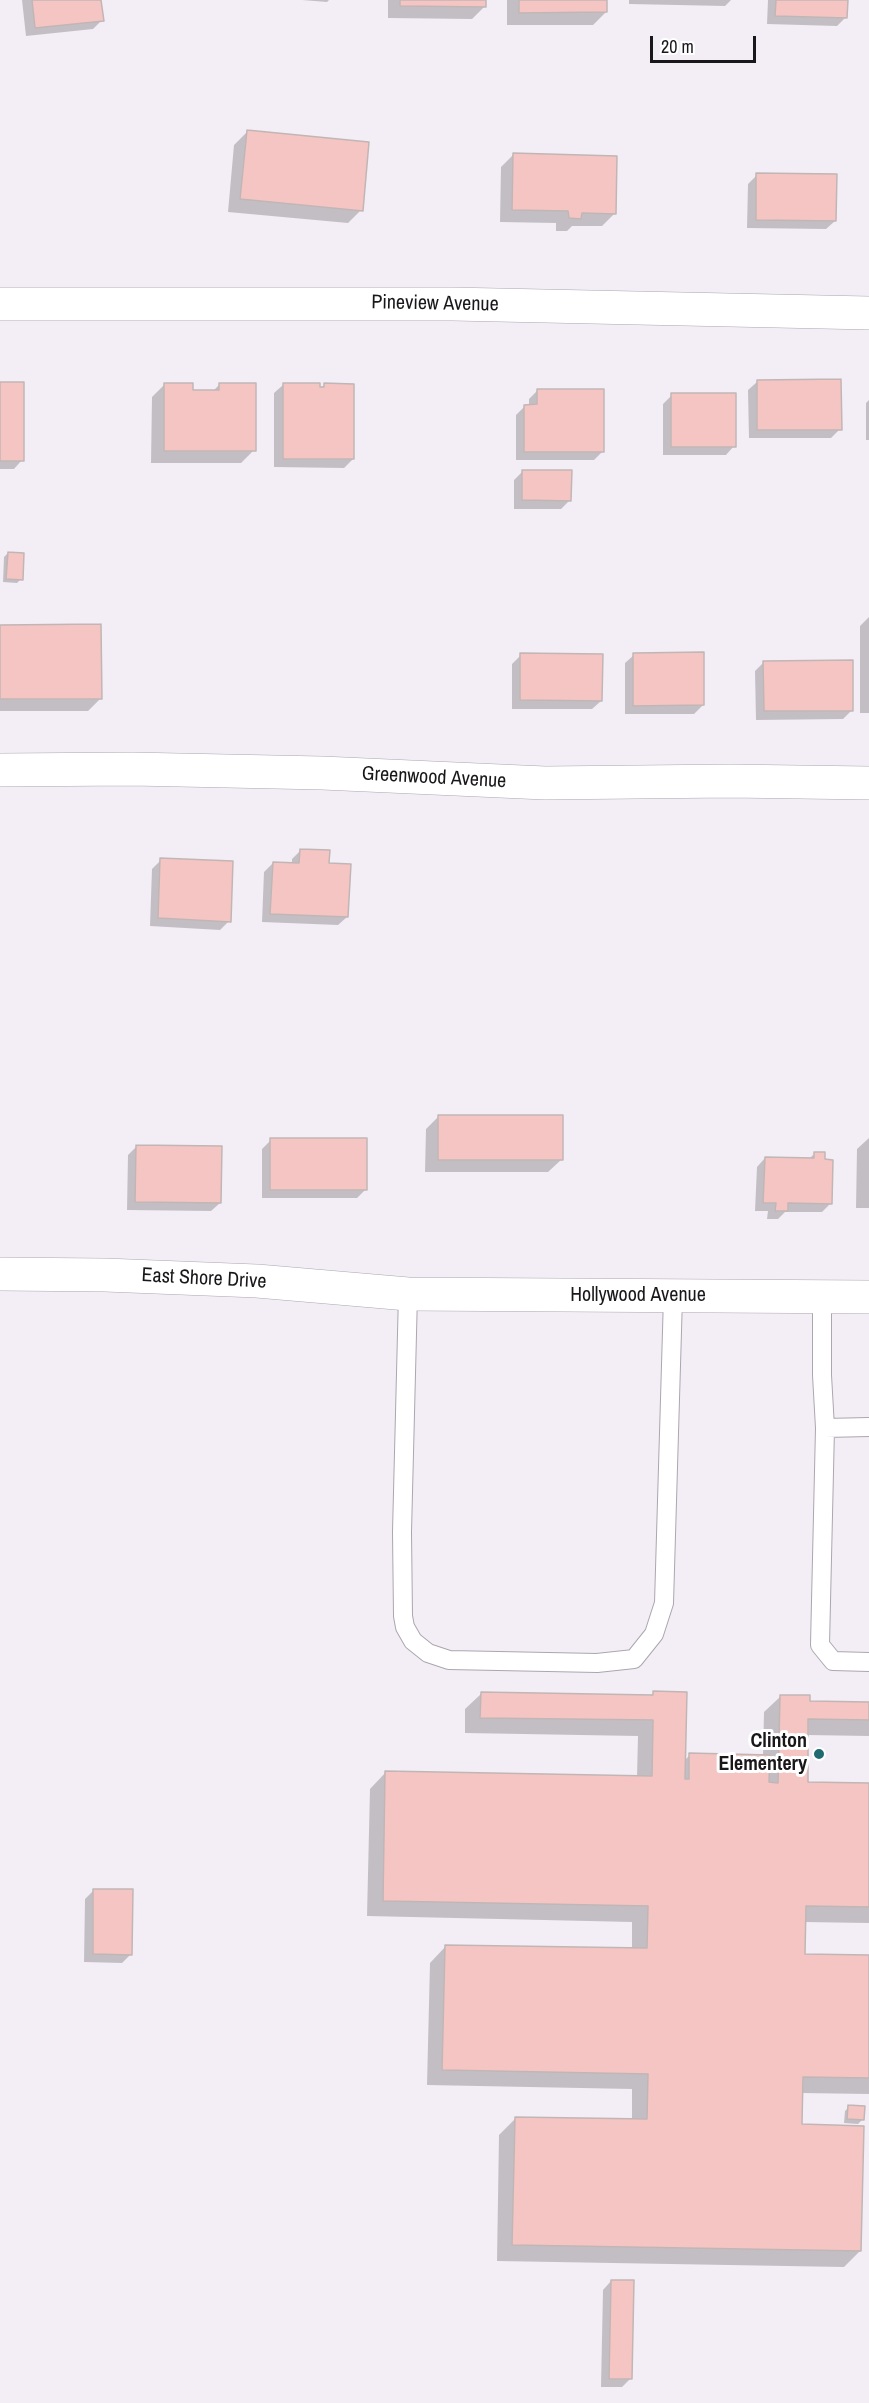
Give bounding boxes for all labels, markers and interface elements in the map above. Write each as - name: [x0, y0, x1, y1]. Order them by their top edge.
- scale bar: [653, 24, 760, 62]
- text: 20 m: [661, 34, 694, 59]
- street label: Pineview Avenue: [371, 291, 499, 317]
- street label: Greenwood Avenue: [361, 762, 507, 794]
- street label: East Shore Drive: [141, 1264, 267, 1294]
- street label: Hollywood Avenue: [570, 1284, 706, 1308]
- place label: Clinton Elementery: [719, 1730, 807, 1777]
- marker: Clinton Elementery: [812, 1747, 826, 1761]

